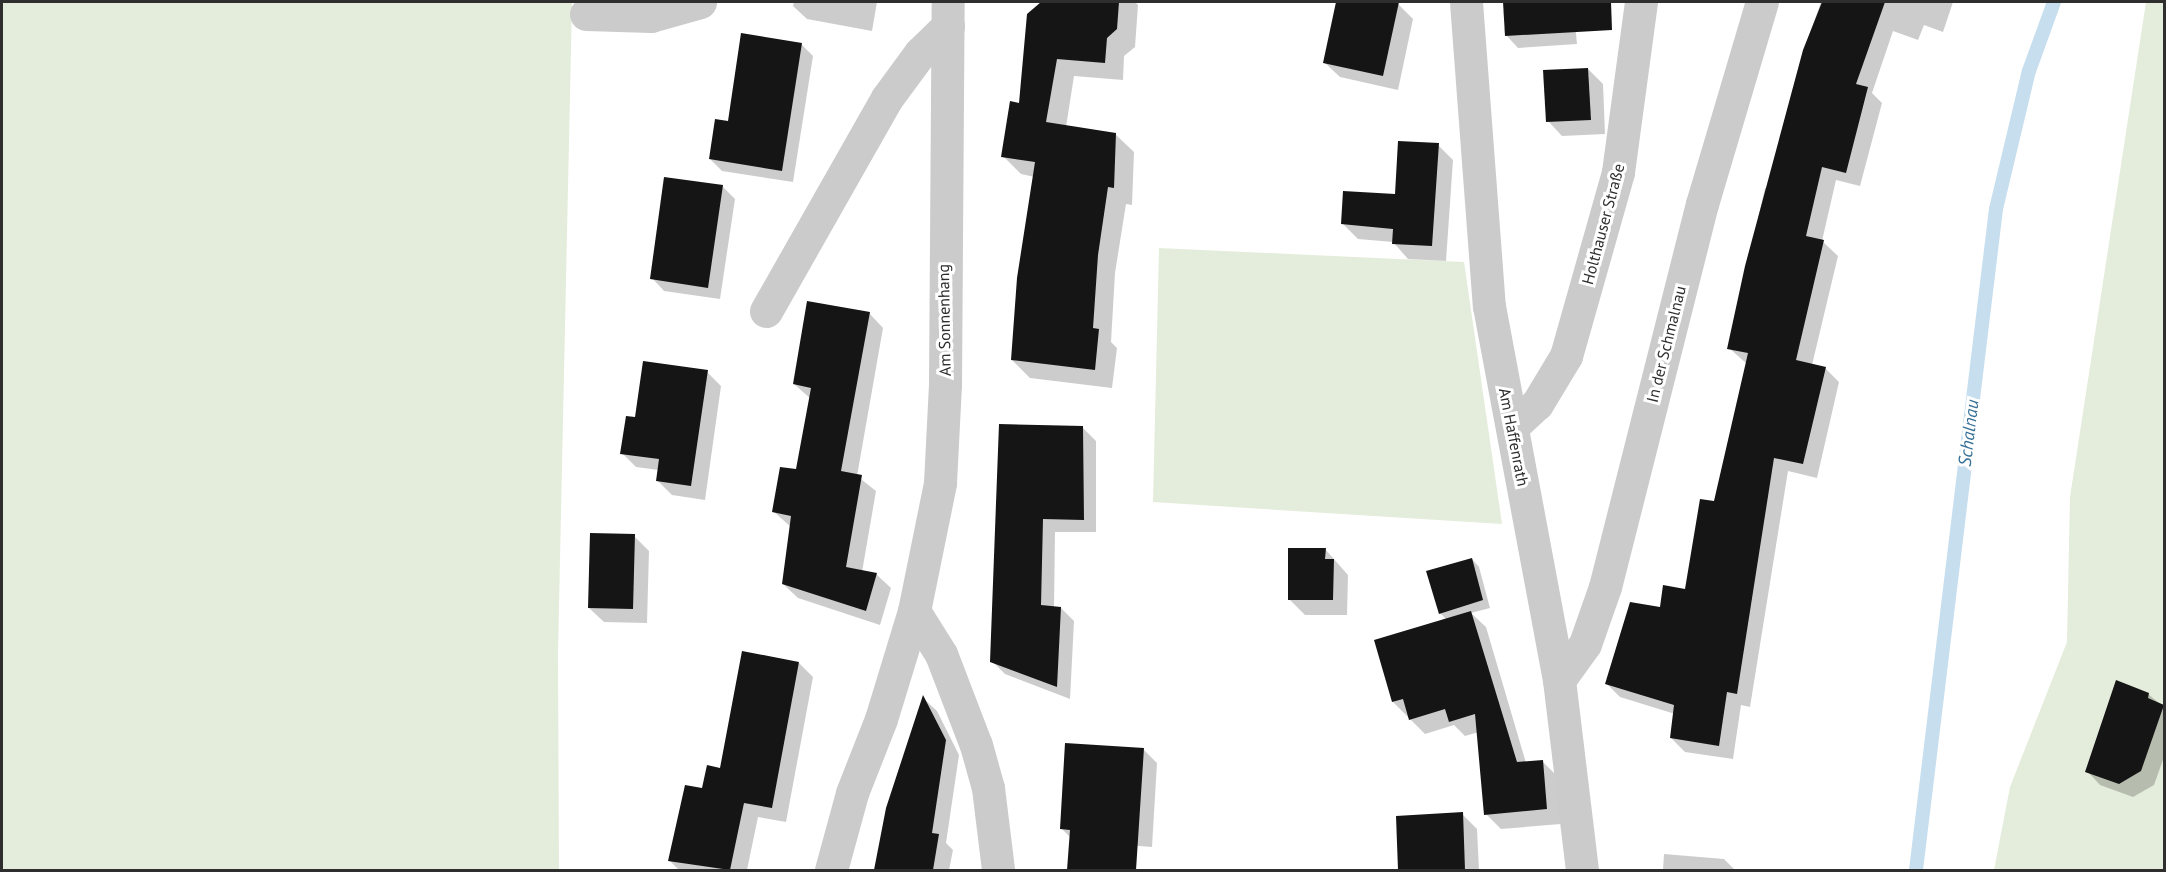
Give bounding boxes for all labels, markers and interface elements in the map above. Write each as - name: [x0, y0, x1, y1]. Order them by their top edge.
- street label: Holthauser Straße: [1578, 162, 1628, 286]
- street label: Am Sonnenhang: [933, 264, 955, 376]
- street label: In der Schmalnau: [1642, 284, 1690, 404]
- street label: Am Haffenrath: [1495, 386, 1533, 488]
- water label: Schalnau: [1954, 398, 1984, 468]

